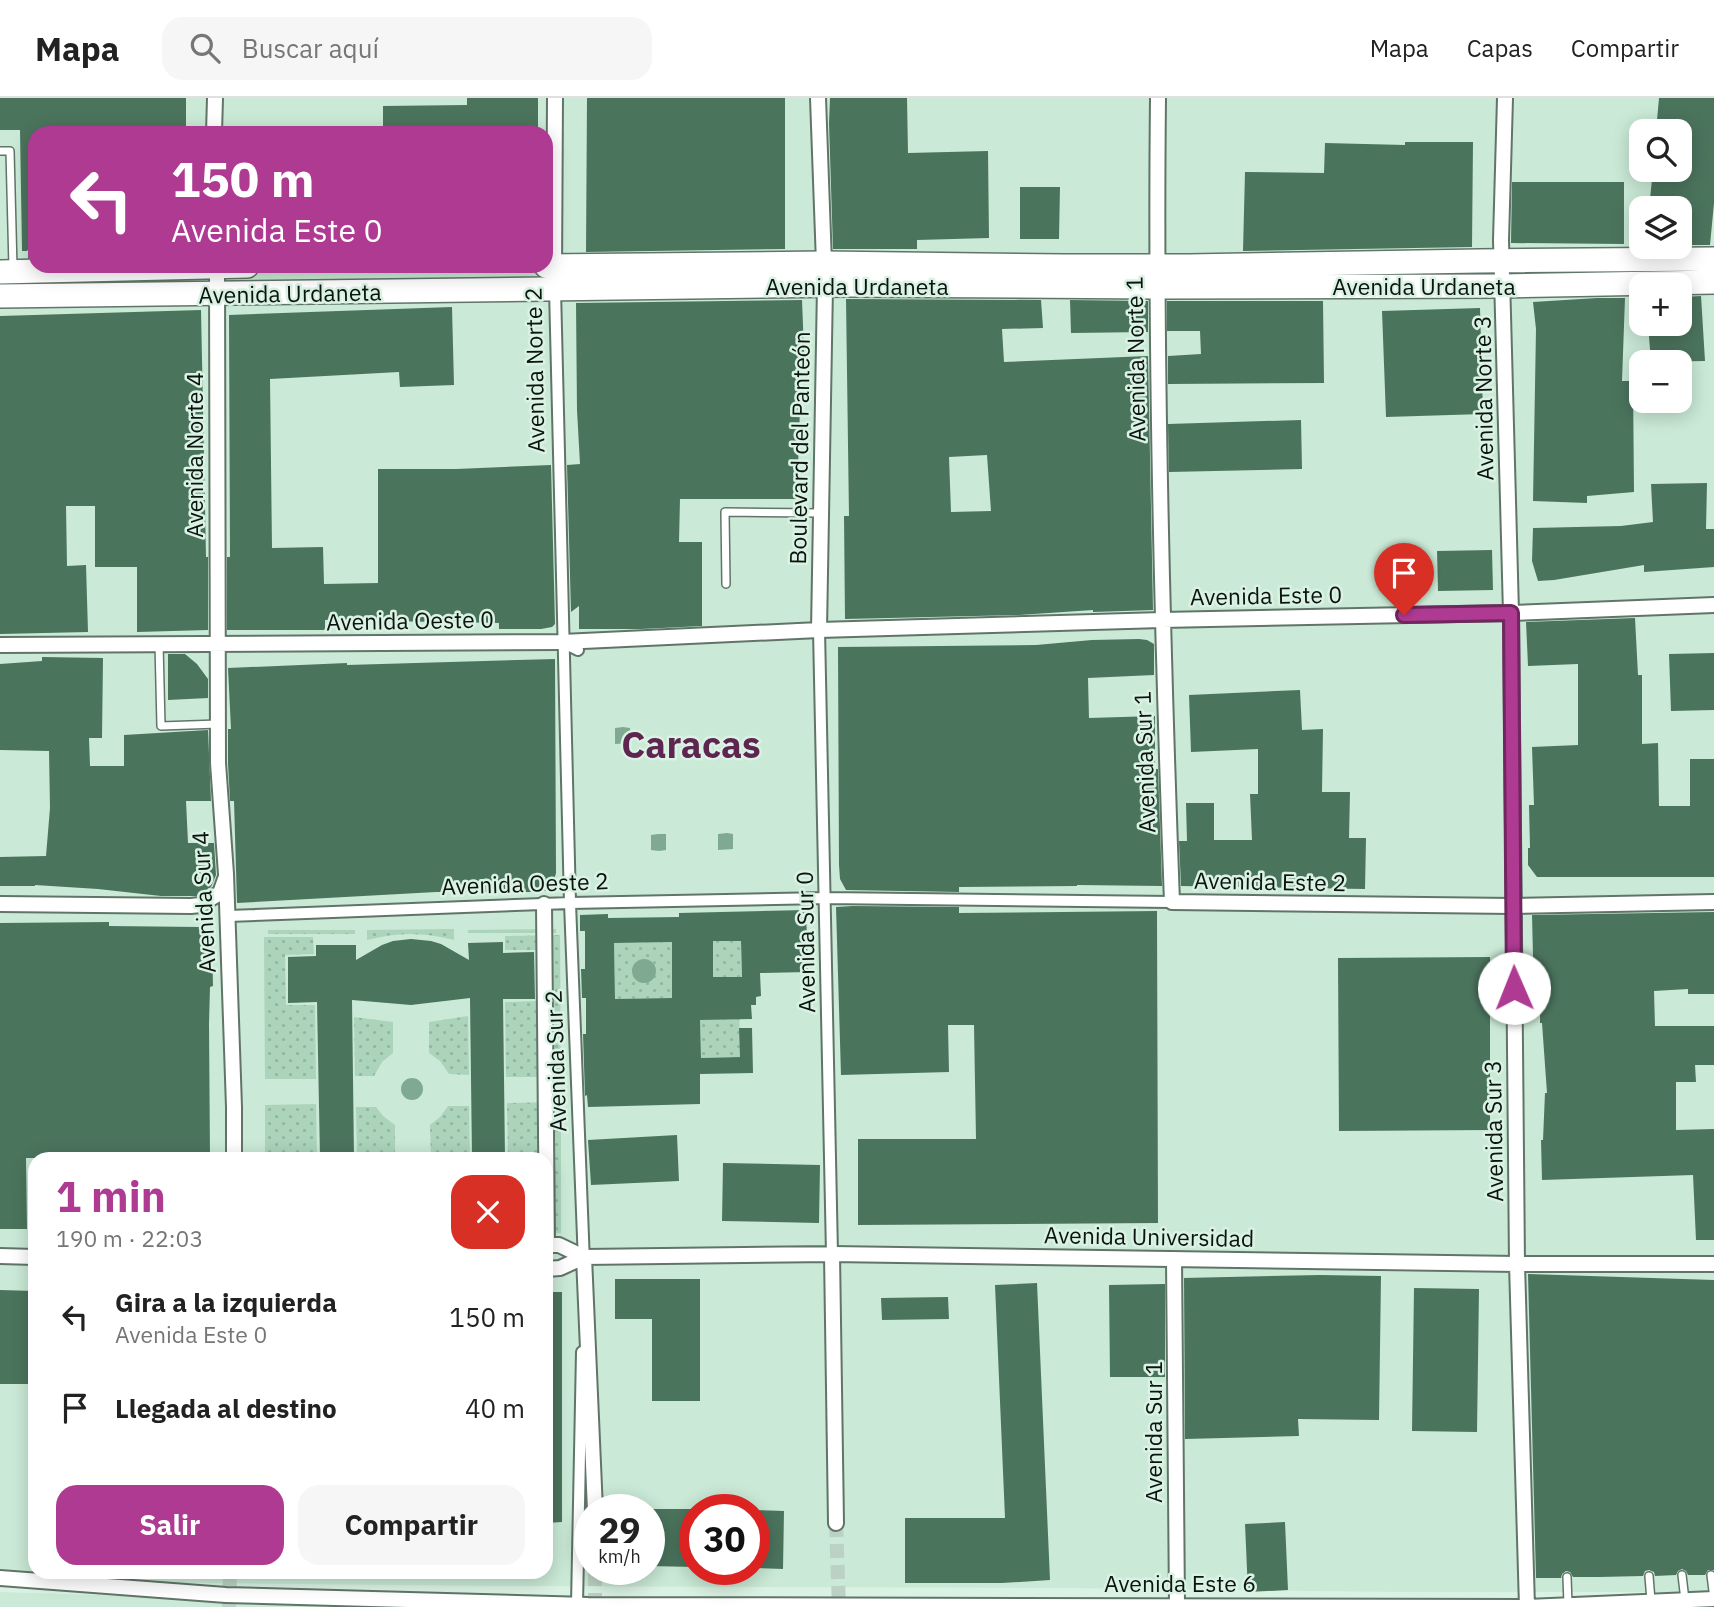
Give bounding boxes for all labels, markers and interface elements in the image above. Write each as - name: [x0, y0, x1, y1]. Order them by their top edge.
- search box: [162, 17, 652, 80]
- text: Mapa: [35, 27, 120, 70]
- icon: search: [186, 29, 224, 67]
- text: Buscar aquí: [242, 31, 379, 65]
- text: Mapa: [1370, 32, 1429, 64]
- text: Capas: [1467, 32, 1533, 64]
- text: Compartir: [1571, 32, 1679, 64]
- map controls: [1629, 119, 1692, 413]
- button: search: [1629, 119, 1692, 182]
- text: 150 m: [171, 147, 315, 210]
- icon: left: [56, 154, 147, 245]
- button: layers: [1629, 196, 1692, 259]
- text: Avenida Este 0: [171, 209, 383, 251]
- street label: Avenida Urdaneta: [765, 271, 949, 301]
- street label: Avenida Urdaneta: [1332, 271, 1516, 301]
- button: +: [1629, 273, 1692, 336]
- street label: Avenida Urdaneta: [198, 276, 382, 310]
- street label: Avenida Norte 1: [1119, 276, 1151, 442]
- street label: Avenida Norte 2: [518, 287, 550, 453]
- street label: Avenida Norte 3: [1467, 315, 1499, 481]
- street label: Boulevard del Panteón: [782, 331, 816, 565]
- button: −: [1629, 350, 1692, 413]
- street label: Avenida Norte 4: [179, 372, 209, 538]
- pin: [1374, 543, 1434, 615]
- icon: arrive: [1385, 554, 1423, 592]
- street label: Avenida Este 0: [1190, 579, 1342, 611]
- street label: Avenida Oeste 0: [326, 604, 494, 636]
- street label: Avenida Sur 1: [1127, 691, 1161, 833]
- district label: Caracas: [621, 720, 761, 768]
- street label: Avenida Sur 4: [184, 830, 222, 974]
- street label: Avenida Oeste 2: [441, 865, 609, 901]
- street label: Avenida Este 2: [1194, 865, 1346, 897]
- street label: Avenida Sur 0: [789, 871, 821, 1013]
- position arrow: [1477, 951, 1551, 1025]
- street label: Avenida Sur 2: [538, 990, 572, 1132]
- street label: Avenida Sur 3: [1477, 1060, 1509, 1202]
- text: 1 min: [56, 1169, 166, 1224]
- button: close: [451, 1175, 525, 1249]
- street label: Avenida Universidad: [1044, 1219, 1254, 1253]
- text: 190 m · 22:03: [56, 1223, 203, 1253]
- text: Gira a la izquierda: [115, 1285, 337, 1319]
- icon: left: [56, 1298, 94, 1336]
- text: 150 m: [449, 1300, 525, 1334]
- text: Avenida Este 0: [115, 1319, 267, 1349]
- street label: Avenida Sur 1: [1138, 1361, 1168, 1503]
- icon: arrive: [56, 1389, 94, 1427]
- text: Llegada al destino: [115, 1391, 337, 1425]
- text: 40 m: [465, 1391, 525, 1425]
- button: Salir: [56, 1485, 284, 1565]
- button: Compartir: [298, 1485, 525, 1565]
- speed limit sign: 30: [679, 1494, 770, 1585]
- text: 29: [598, 1507, 641, 1553]
- text: km/h: [598, 1545, 641, 1568]
- street label: Avenida Este 6: [1104, 1568, 1256, 1598]

